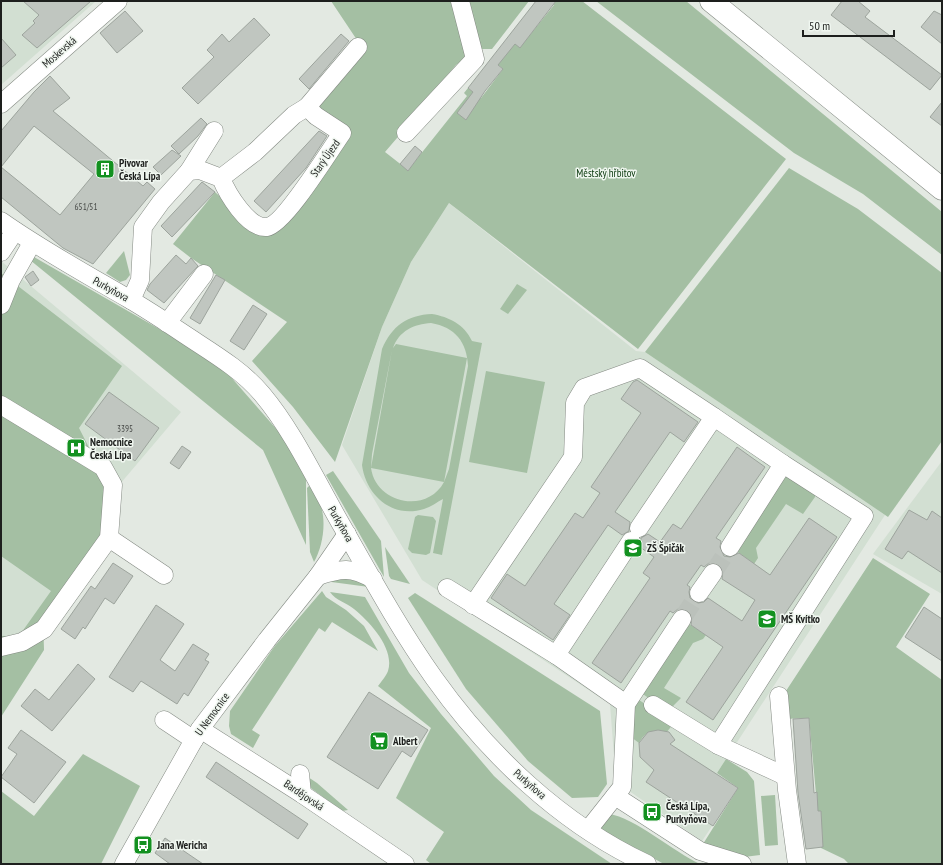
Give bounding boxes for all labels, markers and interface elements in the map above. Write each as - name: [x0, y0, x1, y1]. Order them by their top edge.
- scale bar: [803, 12, 894, 38]
- text: 50 m: [809, 18, 830, 33]
- street label: Moskevská: [39, 33, 79, 71]
- street label: Starý Újezd: [307, 136, 343, 179]
- place label: Pivovar Česká Lípa: [119, 156, 161, 183]
- building icon: Pivovar Česká Lípa: [94, 158, 116, 180]
- park label: Městský hřbitov: [576, 166, 636, 180]
- house number: 651/51: [75, 201, 97, 212]
- street label: Purkyňova: [91, 273, 131, 305]
- house number: 3395: [117, 423, 133, 434]
- place label: Nemocnice Česká Lípa: [90, 435, 133, 462]
- hospital icon: Nemocnice Česká Lípa: [65, 437, 87, 459]
- street label: Purkyňova: [325, 504, 357, 544]
- school or university icon: ZŠ Špičák: [622, 537, 644, 559]
- place label: ZŠ Špičák: [647, 541, 685, 555]
- school or university icon: MŠ Kvítko: [756, 608, 778, 630]
- place label: MŠ Kvítko: [781, 612, 820, 626]
- street label: U Nemocnice: [192, 689, 233, 738]
- supermarket icon: Albert: [368, 730, 390, 752]
- place label: Albert: [392, 734, 418, 748]
- street label: Purkyňova: [511, 766, 549, 802]
- street label: Bardějovská: [281, 776, 327, 814]
- place label: Česká Lípa, Purkyňova: [666, 799, 710, 826]
- bus stop icon: Česká Lípa, Purkyňova: [641, 801, 663, 823]
- bus stop icon: Jana Wericha: [132, 834, 154, 856]
- place label: Jana Wericha: [156, 838, 208, 852]

